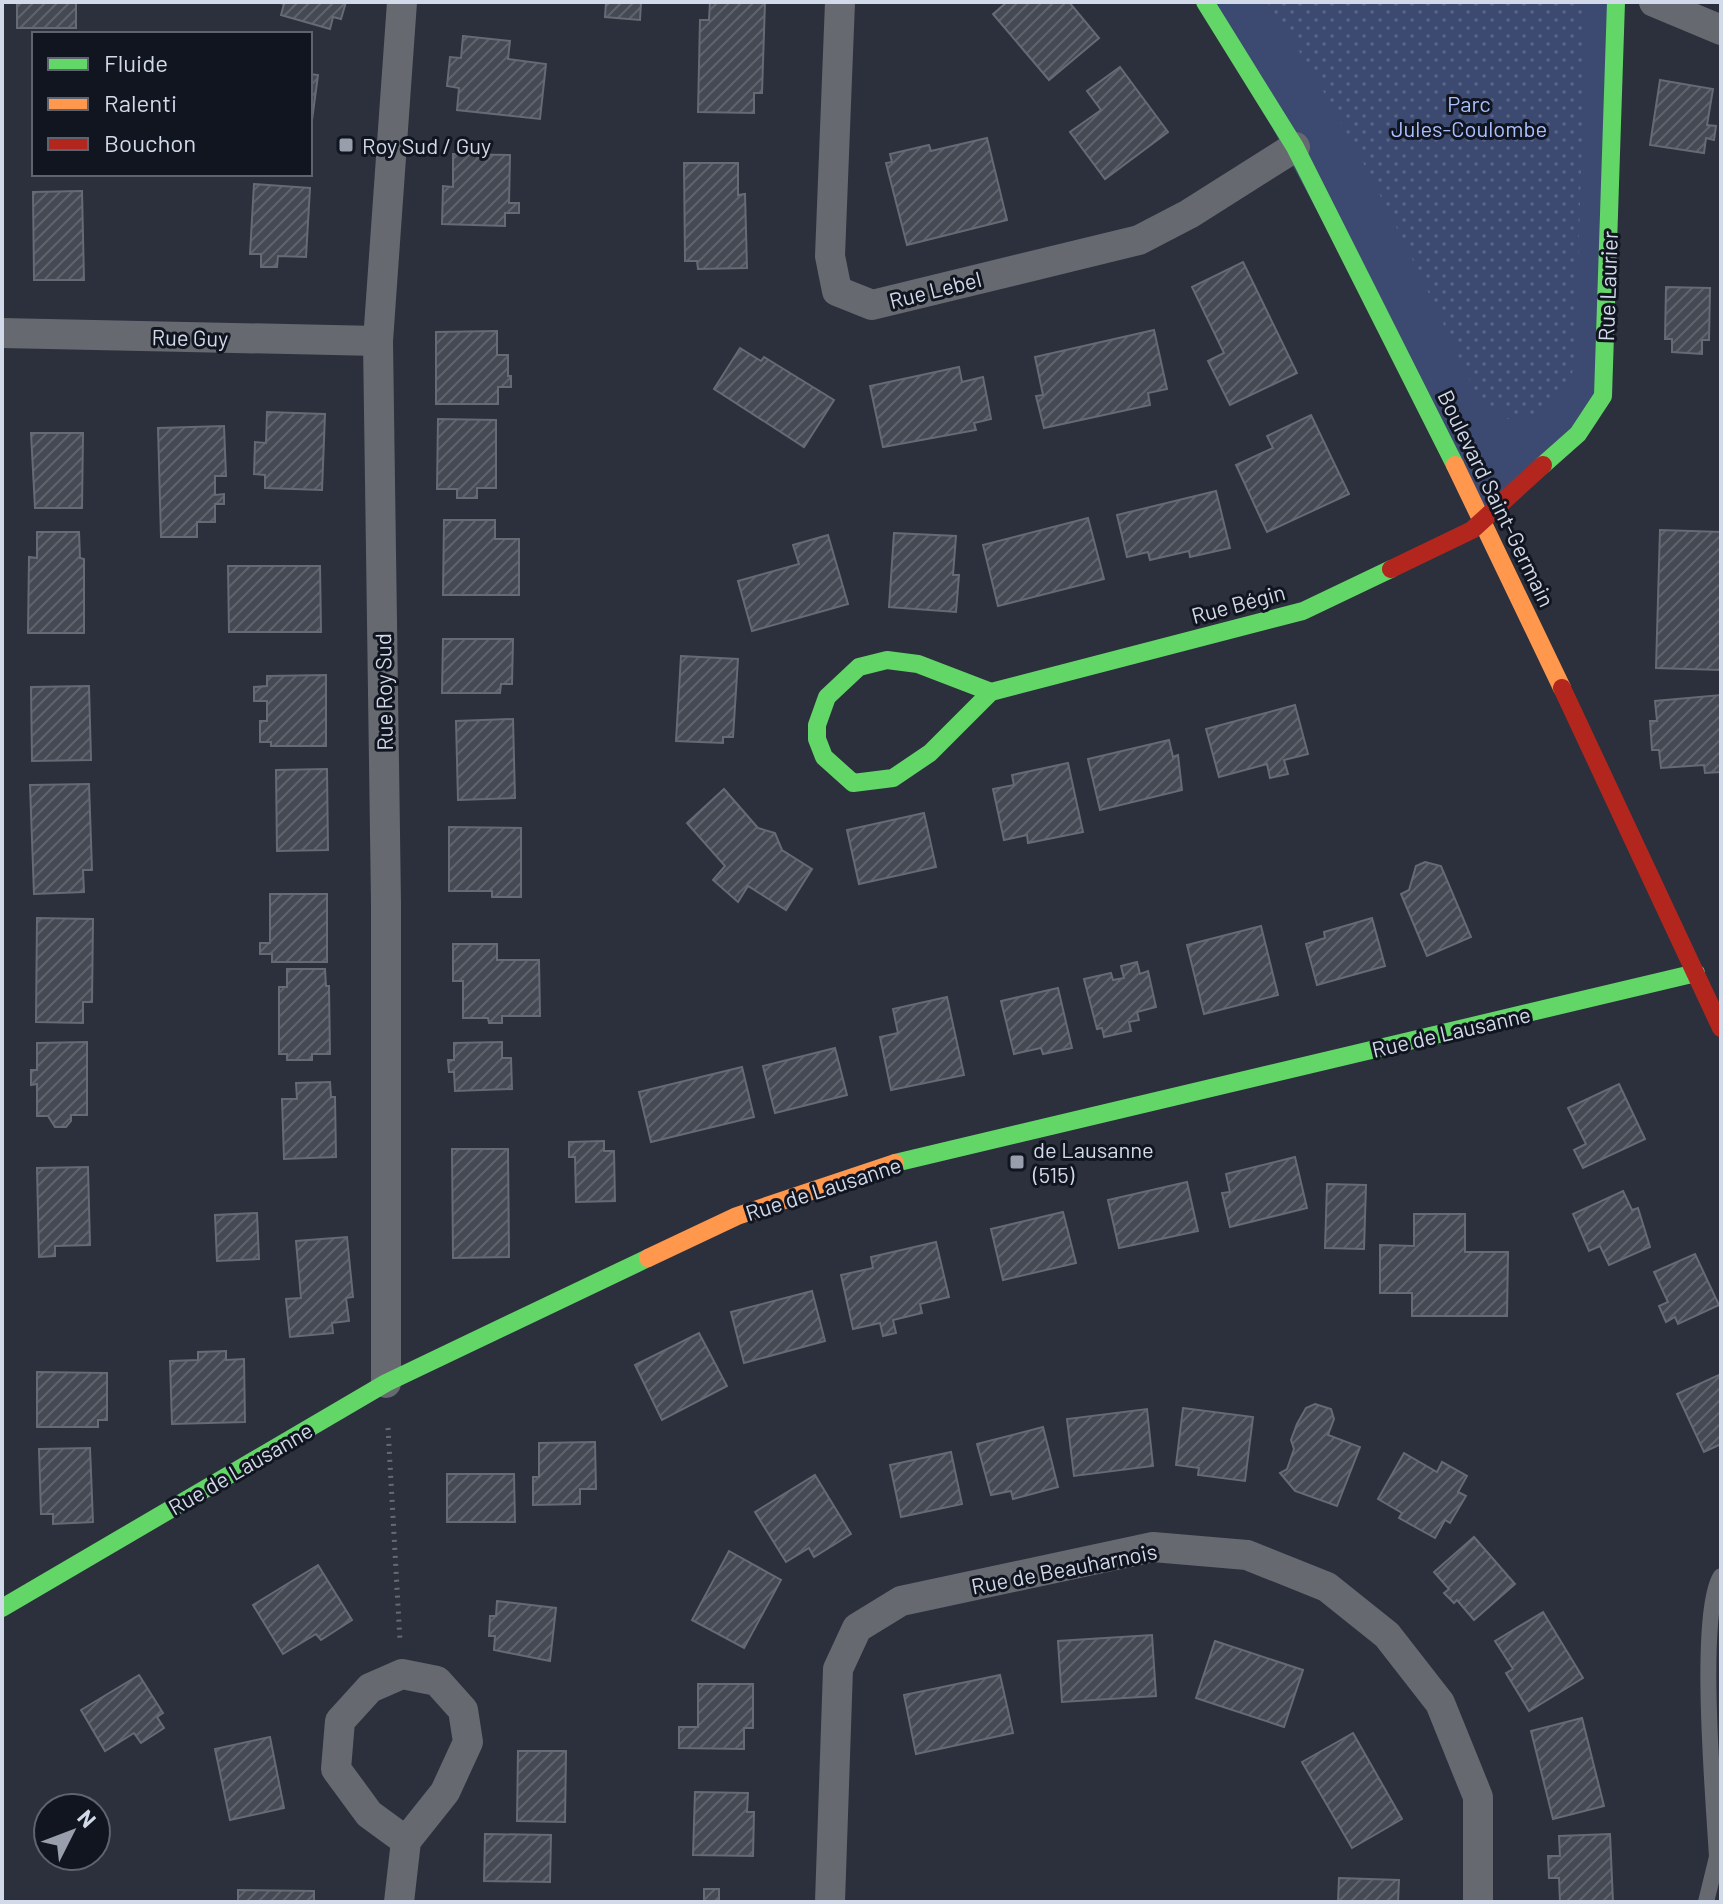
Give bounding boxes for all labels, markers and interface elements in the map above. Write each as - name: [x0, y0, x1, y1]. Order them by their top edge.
- legend: [32, 32, 312, 176]
- text: Fluide: [104, 48, 168, 77]
- text: Ralenti: [104, 88, 177, 117]
- park label: Parc Jules-Coulombe: [1391, 90, 1547, 141]
- text: Bouchon: [104, 128, 196, 157]
- place label: Roy Sud / Guy: [362, 132, 491, 158]
- marker: Roy Sud / Guy: [337, 136, 355, 154]
- street label: Rue Laurier: [1592, 230, 1622, 342]
- street label: Rue Lebel: [886, 265, 984, 313]
- street label: Rue Guy: [151, 323, 229, 351]
- street label: Boulevard Saint-Germain: [1433, 385, 1561, 611]
- street label: Rue Bégin: [1188, 578, 1288, 628]
- street label: Rue Roy Sud: [369, 633, 397, 751]
- street label: Rue de Lausanne: [1369, 1000, 1533, 1062]
- place label: de Lausanne (515): [1032, 1136, 1154, 1187]
- street label: Rue de Lausanne: [742, 1151, 904, 1225]
- marker: de Lausanne (515): [1008, 1153, 1026, 1171]
- street label: Rue de Lausanne: [163, 1416, 317, 1520]
- street label: Rue de Beauharnois: [969, 1537, 1159, 1599]
- north arrow: [32, 1792, 112, 1872]
- text: N: [73, 1804, 102, 1832]

